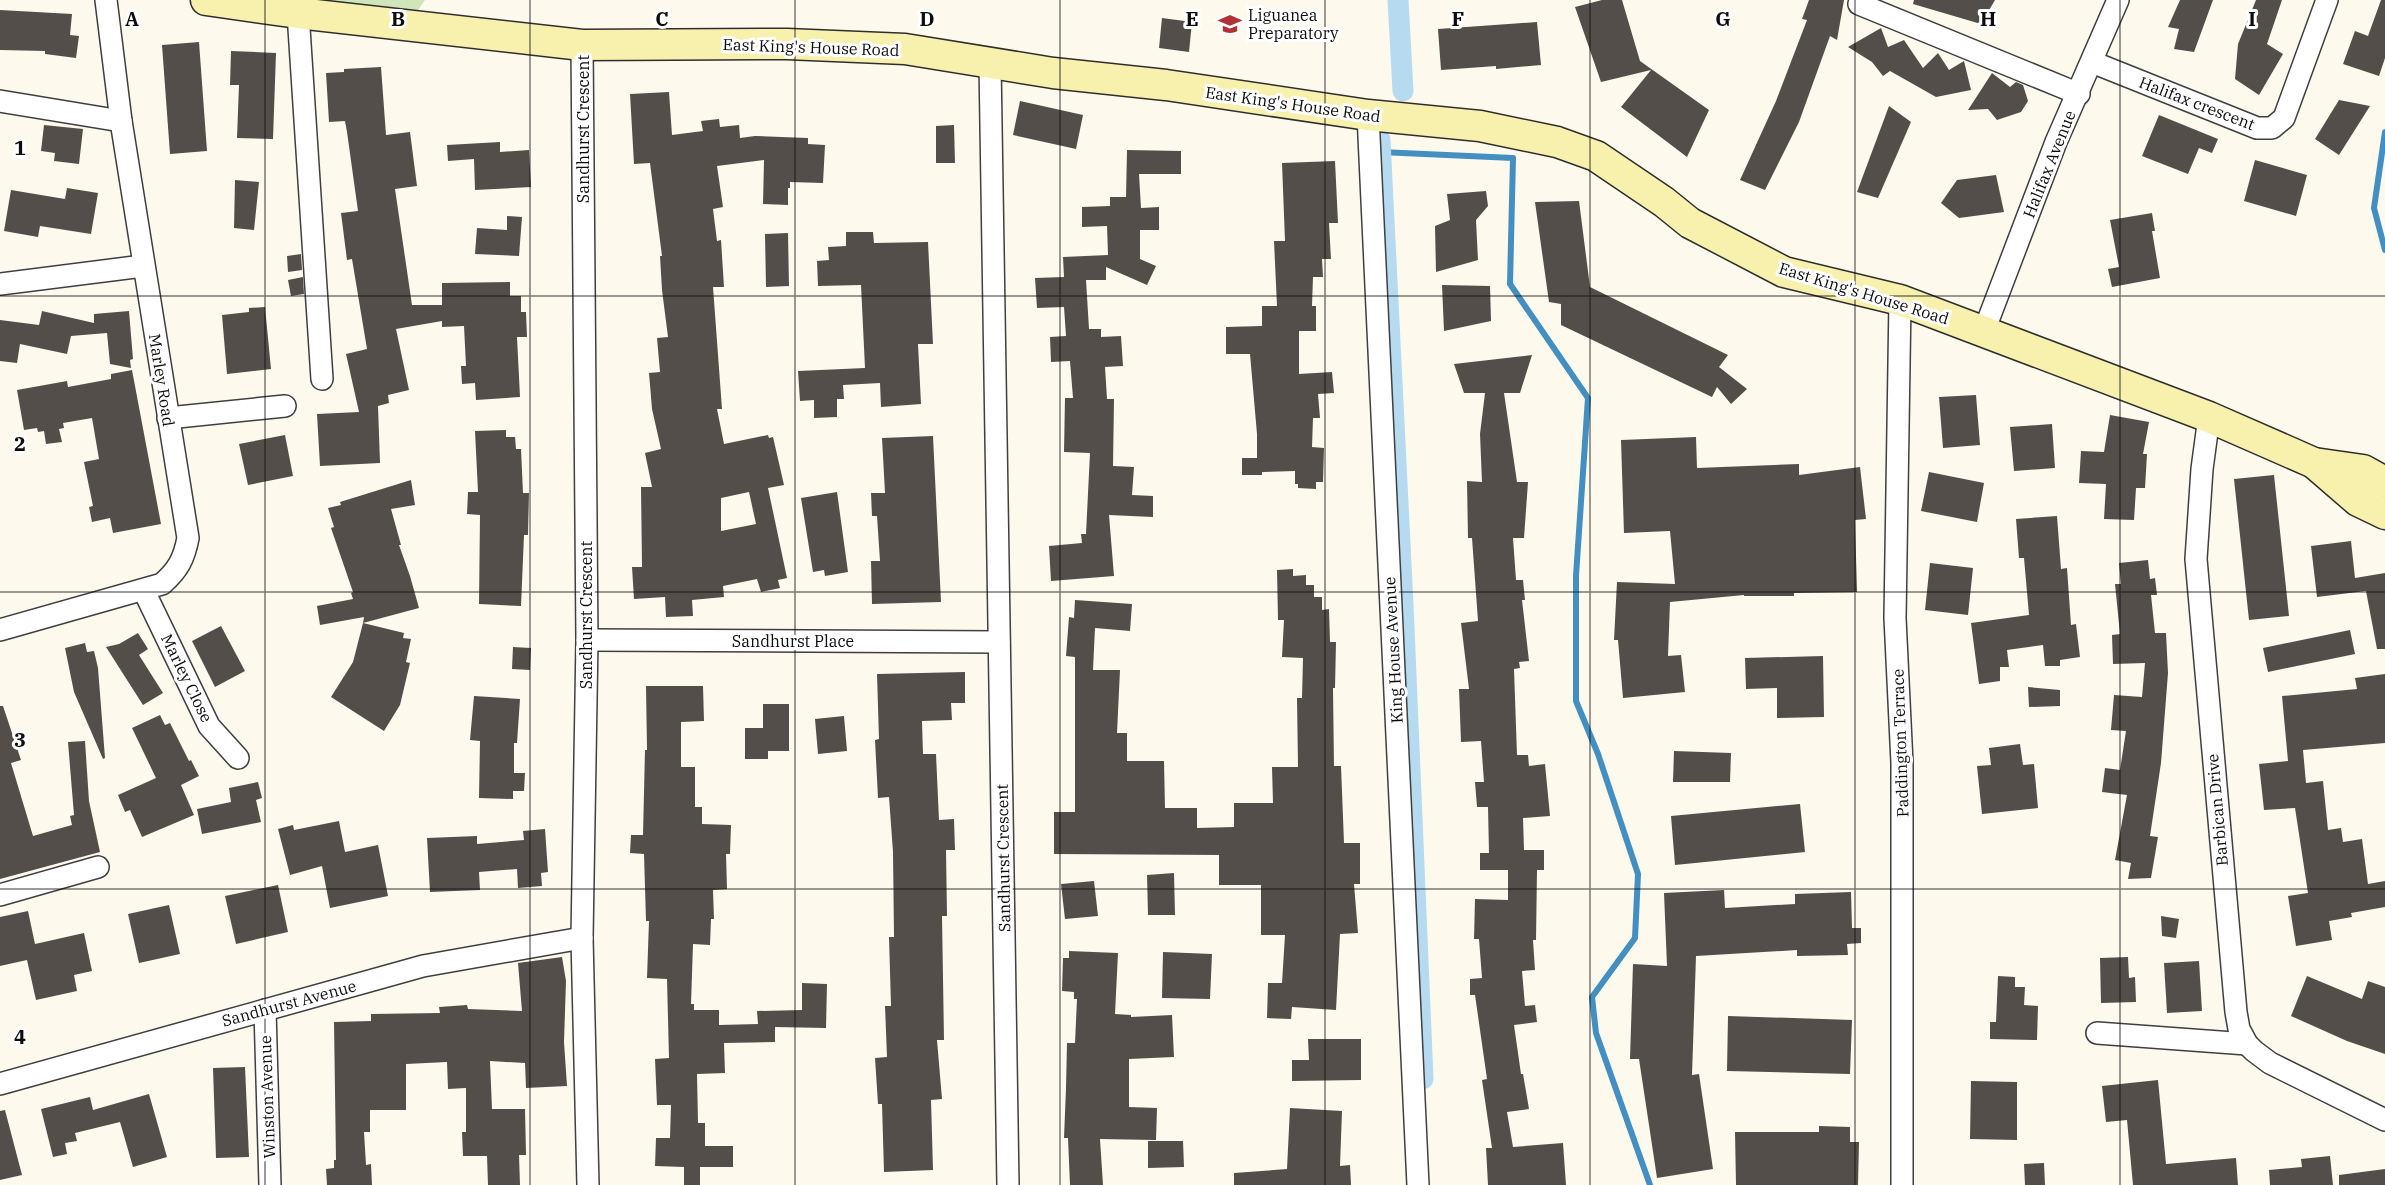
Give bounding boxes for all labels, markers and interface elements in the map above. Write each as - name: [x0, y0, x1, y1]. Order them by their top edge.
- text: A: [125, 5, 139, 32]
- text: B: [391, 5, 405, 32]
- text: C: [655, 5, 669, 32]
- text: D: [919, 5, 935, 32]
- text: E: [1185, 5, 1199, 32]
- place label: Liguanea Preparatory: [1248, 5, 1339, 43]
- text: F: [1452, 5, 1464, 32]
- text: G: [1715, 5, 1731, 32]
- text: H: [1980, 5, 1996, 32]
- text: I: [2248, 5, 2256, 32]
- school or university icon: Liguanea Preparatory: [1217, 11, 1243, 37]
- street label: East King's House Road: [722, 34, 900, 60]
- street label: Sandhurst Crescent: [573, 55, 593, 203]
- street label: Halifax crescent: [2136, 72, 2258, 134]
- street label: East King's House Road: [1204, 82, 1382, 126]
- street label: Halifax Avenue: [2018, 107, 2080, 221]
- text: 1: [14, 134, 26, 161]
- street label: East King's House Road: [1777, 258, 1952, 328]
- street label: Marley Road: [145, 332, 179, 428]
- text: 2: [14, 430, 26, 457]
- street label: Sandhurst Crescent: [576, 541, 596, 689]
- street label: King House Avenue: [1379, 576, 1407, 724]
- street label: Marley Close: [157, 631, 217, 725]
- street label: Sandhurst Place: [732, 631, 854, 651]
- street label: Paddington Terrace: [1887, 668, 1913, 818]
- text: 3: [14, 726, 26, 753]
- street label: Barbican Drive: [2202, 753, 2232, 867]
- street label: Sandhurst Crescent: [992, 783, 1014, 932]
- street label: Sandhurst Avenue: [220, 975, 358, 1031]
- text: 4: [14, 1023, 26, 1050]
- street label: Winston Avenue: [255, 1035, 279, 1159]

